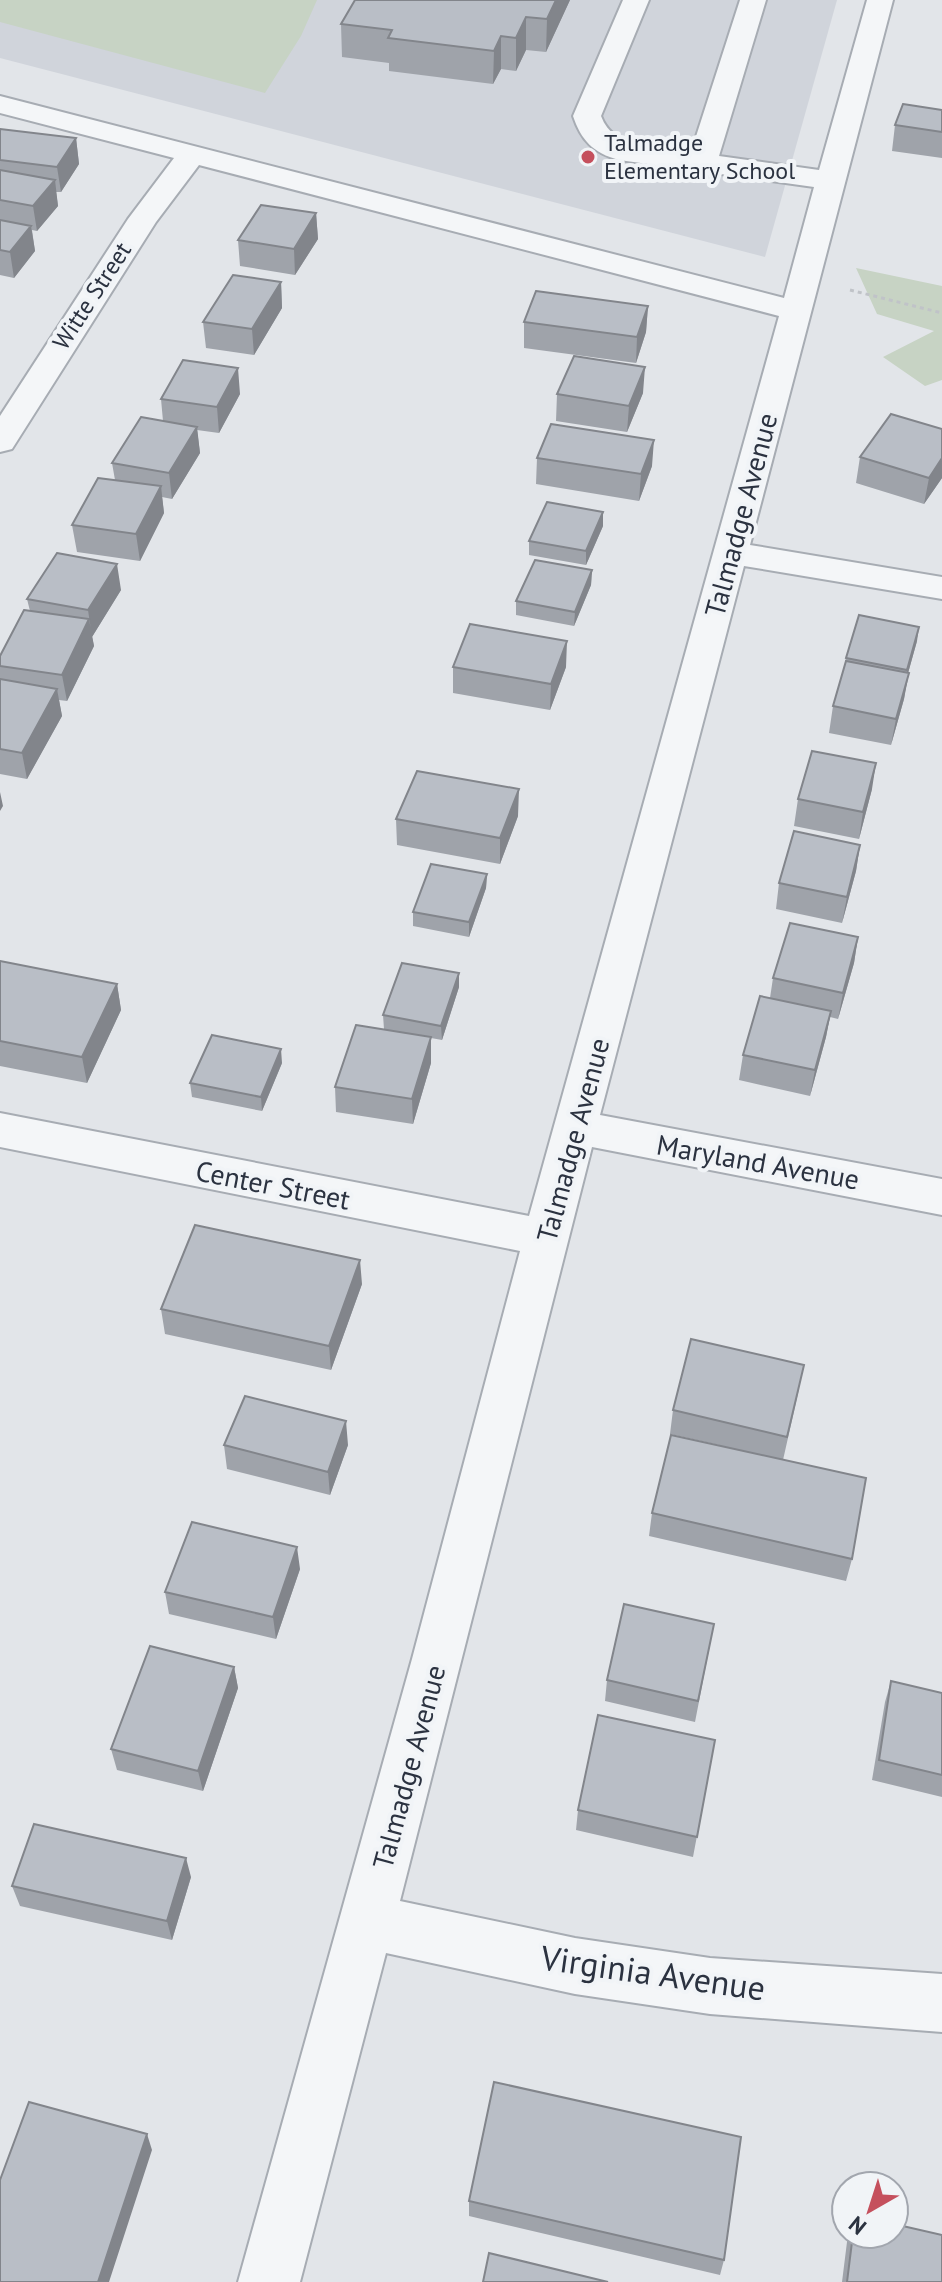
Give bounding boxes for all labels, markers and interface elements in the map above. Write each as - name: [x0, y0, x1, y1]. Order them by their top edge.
- place label: Talmadge Elementary School: [604, 127, 795, 186]
- marker: Talmadge Elementary School: [579, 148, 597, 166]
- street label: Witte Street: [45, 236, 138, 355]
- street label: Talmadge Avenue: [696, 409, 786, 621]
- street label: Talmadge Avenue: [528, 1034, 618, 1246]
- street label: Maryland Avenue: [654, 1125, 862, 1198]
- street label: Center Street: [193, 1151, 354, 1218]
- street label: Talmadge Avenue: [364, 1661, 454, 1873]
- street label: Virginia Avenue: [537, 1934, 768, 2010]
- north arrow: [830, 2170, 910, 2250]
- text: N: [843, 2210, 872, 2241]

